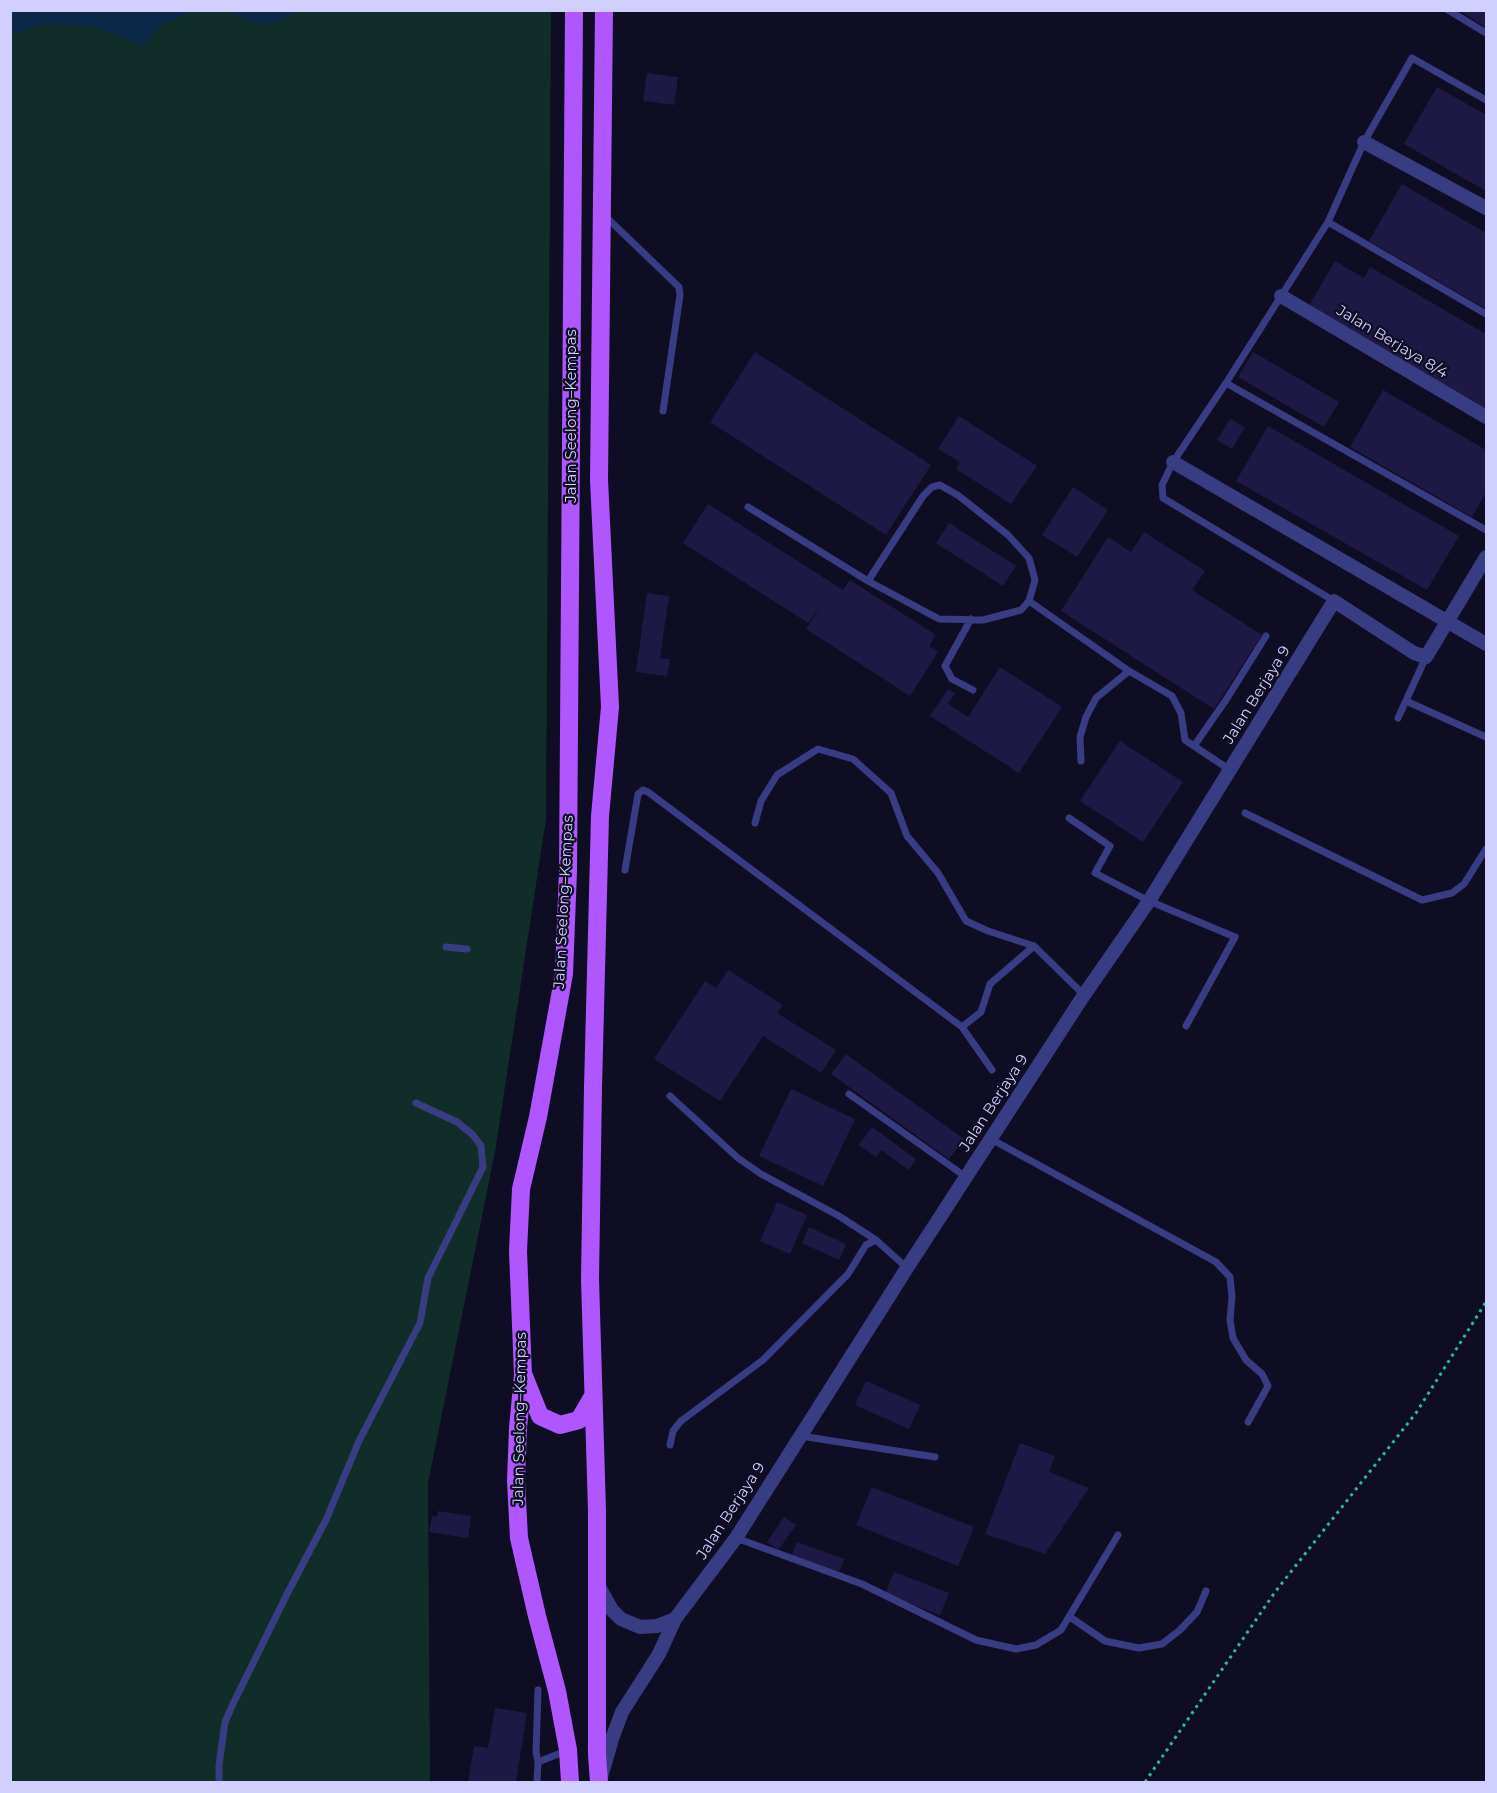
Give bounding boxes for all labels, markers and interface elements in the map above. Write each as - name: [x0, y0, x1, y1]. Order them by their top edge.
- street label: Jalan Berjaya 8/4: [1333, 302, 1451, 382]
- street label: Jalan Seelong–Kempas: [563, 329, 581, 503]
- street label: Jalan Berjaya 9: [1220, 643, 1294, 747]
- street label: Jalan Seelong–Kempas: [550, 815, 578, 989]
- street label: Jalan Berjaya 9: [956, 1051, 1032, 1155]
- street label: Jalan Seelong–Kempas: [509, 1332, 531, 1506]
- street label: Jalan Berjaya 9: [693, 1459, 769, 1563]

